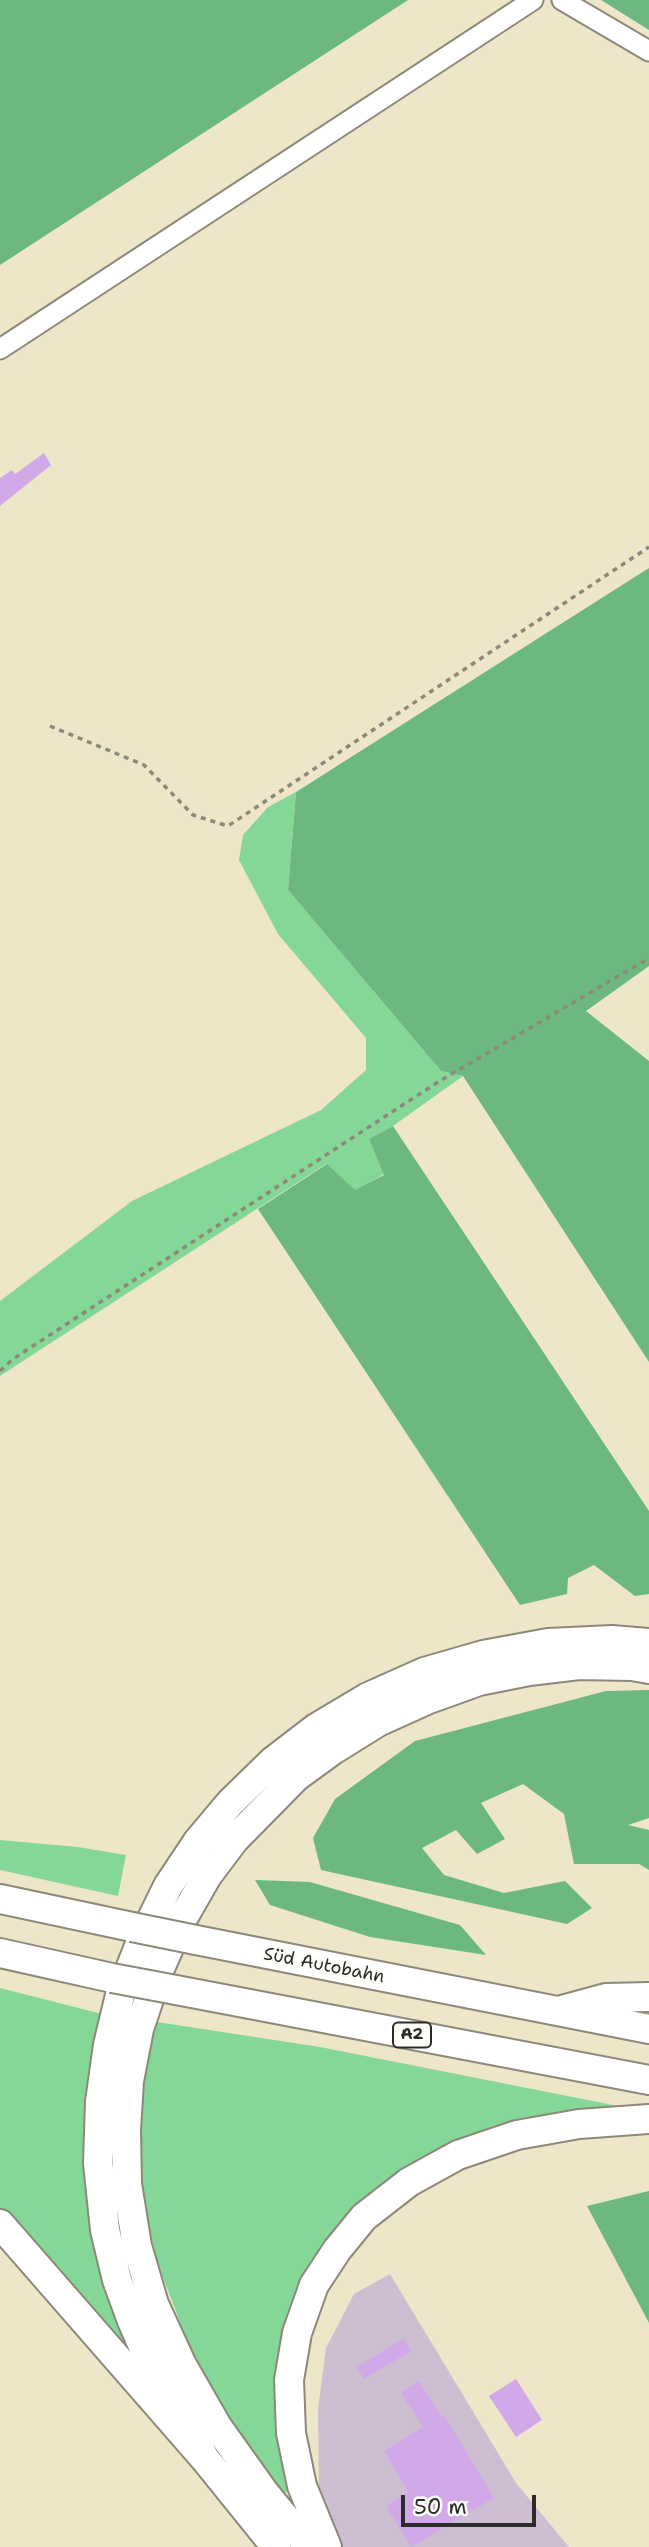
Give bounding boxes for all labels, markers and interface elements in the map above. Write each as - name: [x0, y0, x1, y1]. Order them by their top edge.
- street label: Süd Autobahn: [262, 1944, 386, 1988]
- road number: A2: [393, 2022, 431, 2048]
- scale bar: [404, 2480, 539, 2524]
- text: 50 m: [414, 2493, 467, 2521]

